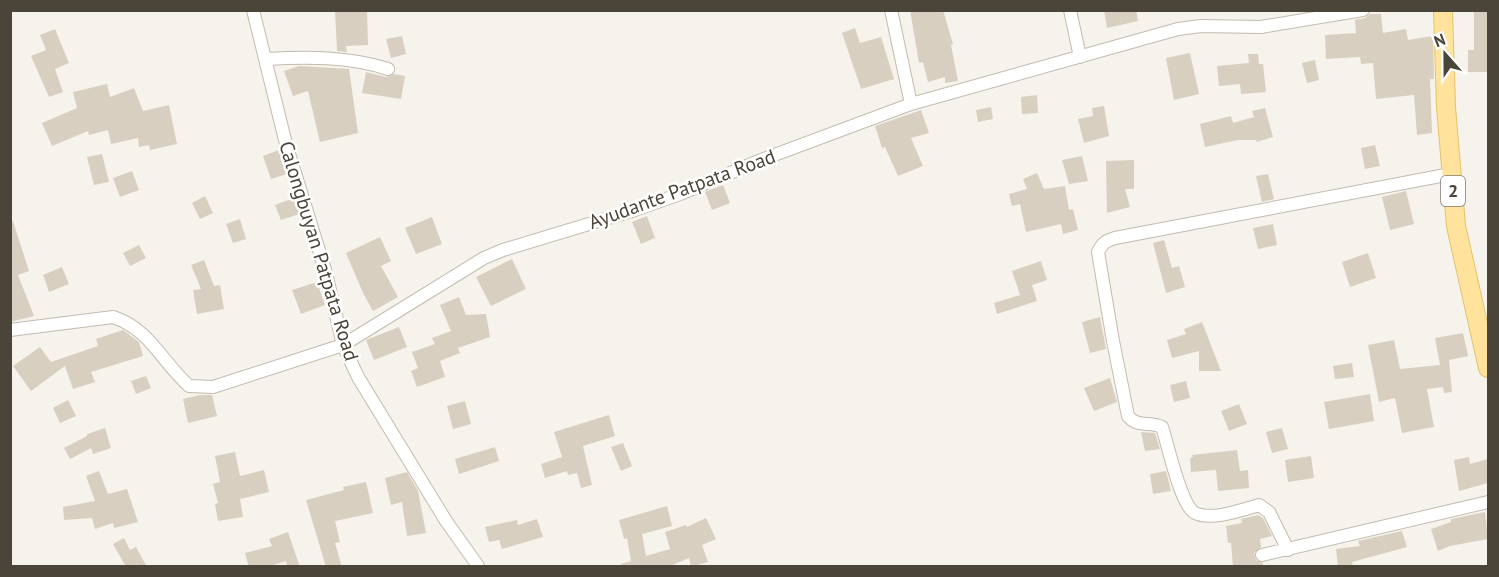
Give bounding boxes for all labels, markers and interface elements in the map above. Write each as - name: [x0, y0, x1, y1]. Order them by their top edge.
- north arrow: [1415, 24, 1475, 84]
- text: N: [1431, 29, 1448, 51]
- street label: Calongbuyan Patpata Road: [273, 138, 365, 364]
- street label: Ayudante Patpata Road: [585, 143, 779, 235]
- road number: 2: [1441, 176, 1465, 206]

